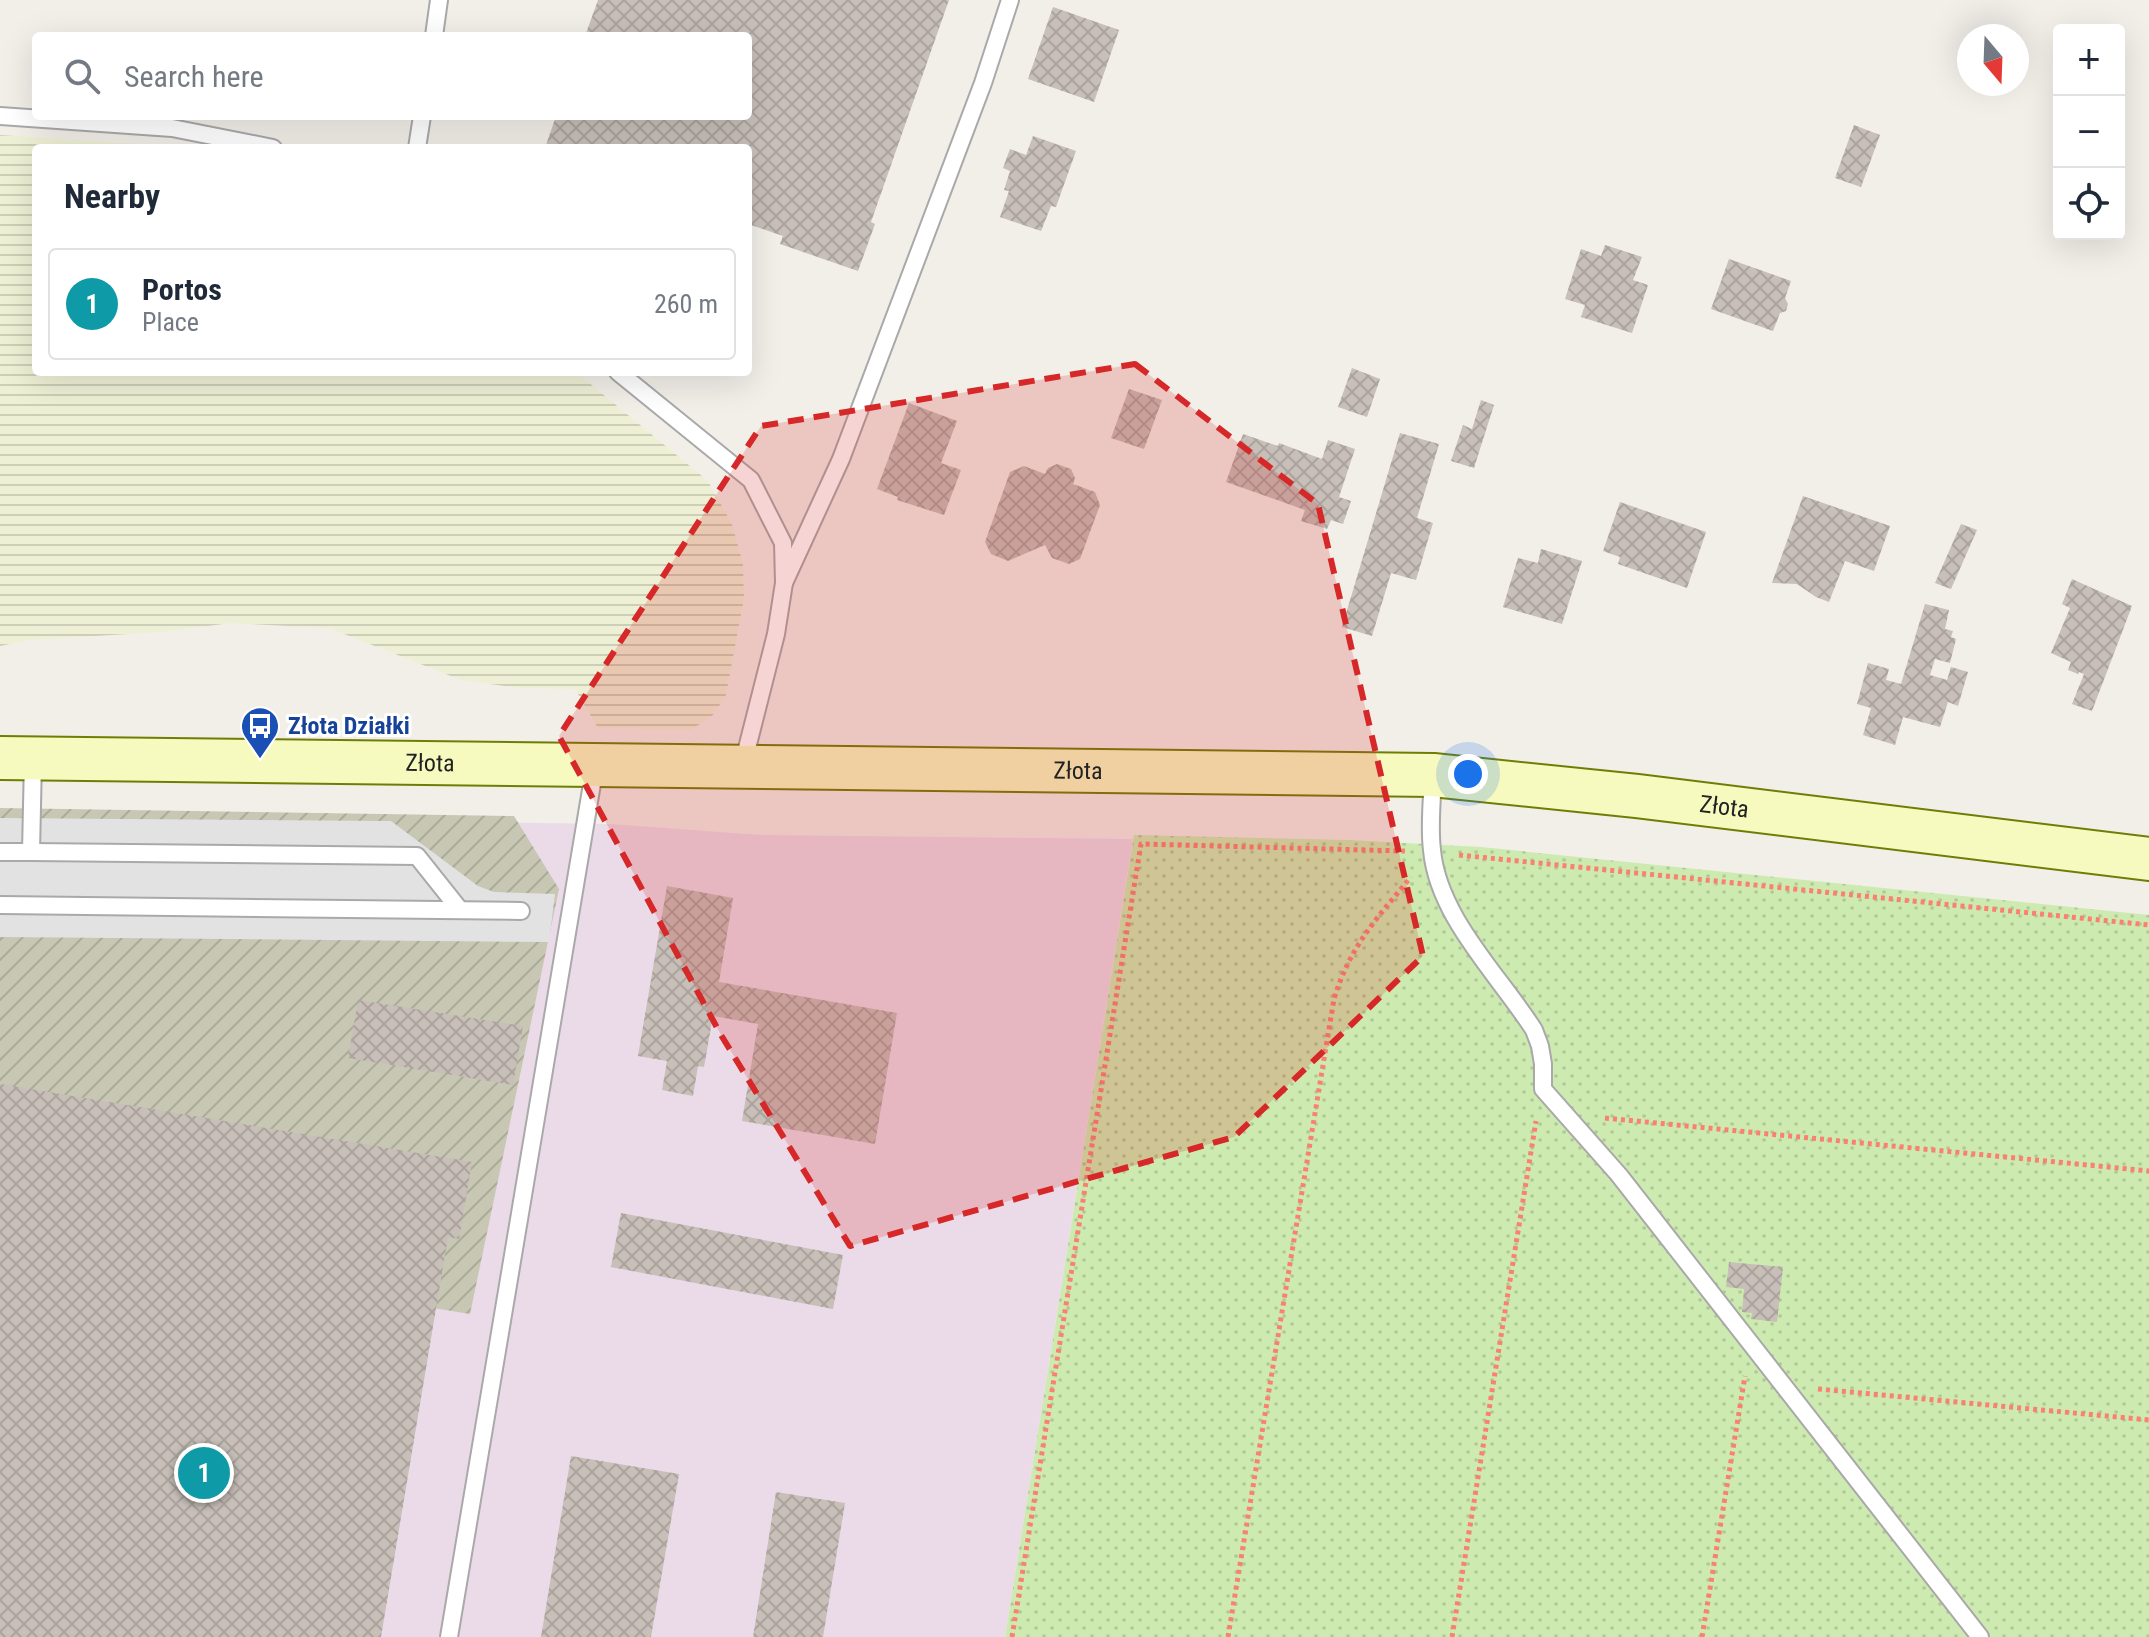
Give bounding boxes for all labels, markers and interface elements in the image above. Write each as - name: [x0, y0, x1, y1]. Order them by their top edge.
- north arrow: [1957, 24, 2029, 96]
- map controls: [2053, 24, 2125, 240]
- button: +: [2053, 24, 2125, 96]
- search box: [32, 32, 752, 120]
- icon: search: [60, 54, 104, 98]
- text: Search here: [124, 59, 264, 94]
- button: −: [2053, 96, 2125, 168]
- button: locate: [2053, 168, 2125, 240]
- text: Nearby: [64, 176, 160, 216]
- text: Portos: [142, 272, 222, 307]
- text: 1: [85, 289, 99, 319]
- text: 260 m: [654, 289, 718, 319]
- text: Place: [142, 307, 199, 337]
- bus stop icon: Złota Działki: [239, 705, 281, 760]
- place label: Złota Działki: [288, 712, 410, 740]
- street label: Złota: [405, 749, 455, 777]
- your location: [1448, 754, 1488, 794]
- street label: Złota: [1053, 756, 1103, 785]
- street label: Złota: [1698, 790, 1750, 824]
- pin: 1: [178, 1443, 230, 1503]

